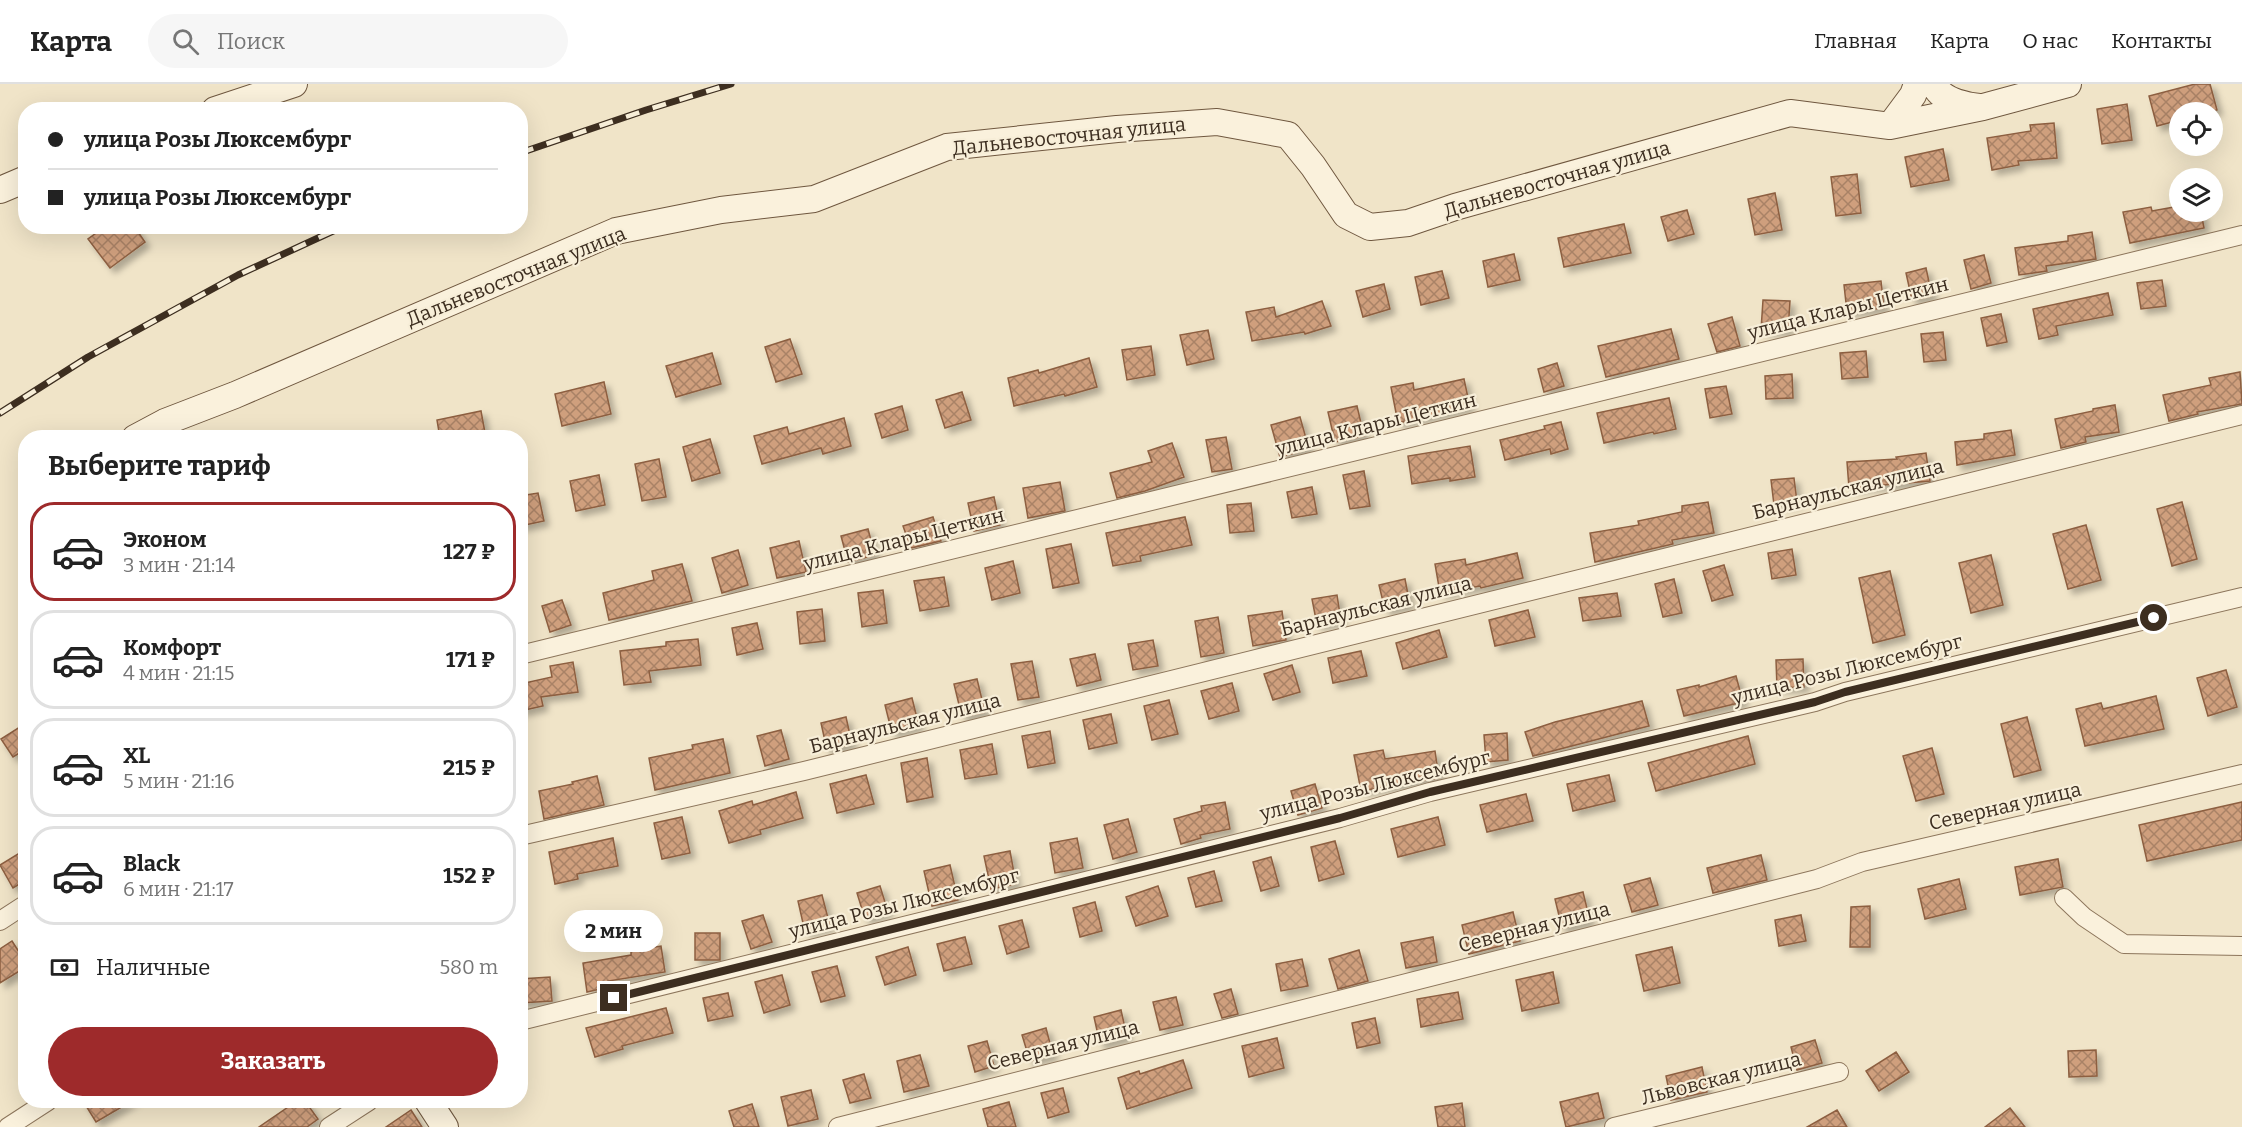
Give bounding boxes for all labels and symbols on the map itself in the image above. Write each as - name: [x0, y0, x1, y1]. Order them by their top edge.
- street label: Дальневосточная улица: [951, 112, 1187, 160]
- street label: Дальневосточная улица: [1441, 135, 1673, 223]
- street label: Дальневосточная улица: [403, 221, 629, 331]
- street label: улица Клары Цеткин: [1744, 271, 1951, 345]
- street label: улица Клары Цеткин: [1272, 387, 1479, 461]
- street label: Барнаульская улица: [1750, 454, 1946, 524]
- street label: улица Клары Цеткин: [800, 502, 1007, 576]
- street label: Барнаульская улица: [1278, 571, 1474, 641]
- route start: [2140, 604, 2167, 631]
- street label: улица Розы Люксембург: [1728, 629, 1965, 709]
- street label: Барнаульская улица: [807, 688, 1003, 758]
- street label: улица Розы Люксембург: [1256, 745, 1493, 825]
- street label: Северная улица: [1926, 777, 2084, 835]
- street label: улица Розы Люксембург: [785, 863, 1022, 943]
- street label: Северная улица: [1456, 897, 1612, 957]
- callout: 2 мин: [564, 911, 664, 953]
- route end: [600, 984, 627, 1011]
- street label: Северная улица: [985, 1015, 1141, 1075]
- street label: Львовская улица: [1638, 1046, 1804, 1110]

